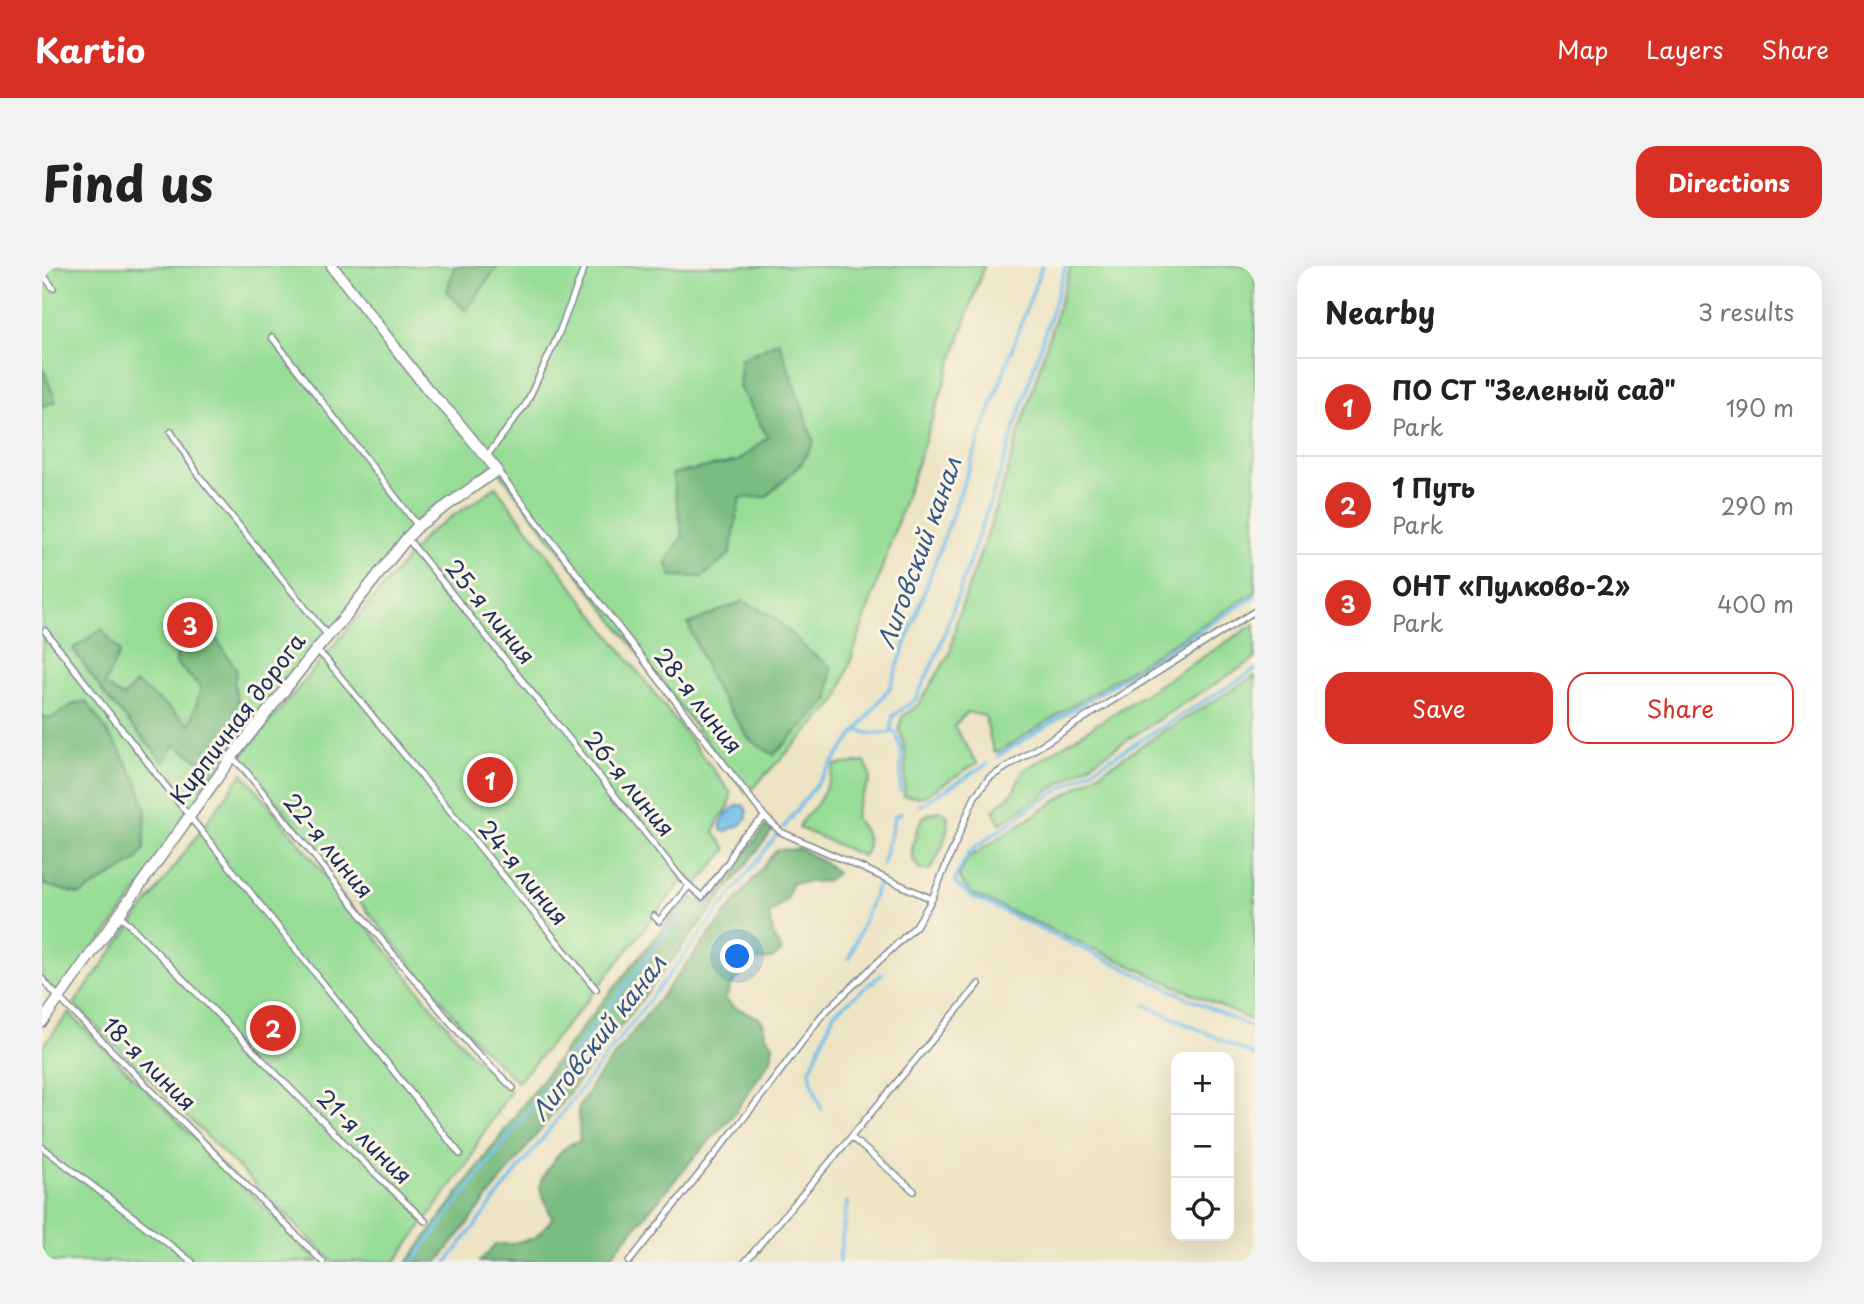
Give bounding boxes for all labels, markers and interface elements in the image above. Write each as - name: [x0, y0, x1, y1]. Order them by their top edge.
- text: Kartio: [35, 24, 145, 74]
- text: Map: [1557, 31, 1608, 67]
- text: Layers: [1646, 31, 1723, 67]
- text: Share: [1761, 31, 1829, 67]
- text: Find us: [42, 145, 213, 219]
- button: Directions: [1636, 146, 1822, 218]
- text: Nearby: [1325, 289, 1435, 334]
- text: 3 results: [1698, 294, 1794, 329]
- text: ПО СТ "Зеленый сад": [1392, 370, 1676, 409]
- text: 1: [1343, 390, 1354, 425]
- text: 190 m: [1726, 390, 1794, 425]
- text: Park: [1392, 409, 1443, 444]
- water label: Лиговский канал: [867, 451, 970, 653]
- text: 1 Путь: [1392, 468, 1475, 507]
- text: 2: [1340, 488, 1356, 523]
- text: 290 m: [1721, 488, 1794, 523]
- text: Park: [1392, 507, 1443, 542]
- street label: 25-я линия: [438, 551, 545, 671]
- text: ОНТ «Пулково-2»: [1392, 566, 1630, 605]
- text: 3: [1340, 586, 1356, 621]
- text: 400 m: [1717, 586, 1794, 621]
- pin: 3: [167, 599, 213, 651]
- text: Park: [1392, 605, 1443, 640]
- street label: Кирпичная дорога: [161, 624, 313, 811]
- street label: 28-я линия: [646, 639, 752, 761]
- button: Save: [1325, 672, 1553, 744]
- button: Share: [1567, 672, 1794, 744]
- street label: 26-я линия: [576, 722, 684, 844]
- pin: 1: [467, 754, 513, 806]
- street label: 22-я линия: [276, 785, 383, 905]
- street label: 24-я линия: [471, 812, 578, 932]
- your location: [720, 939, 754, 973]
- water label: Лиговский канал: [521, 946, 674, 1127]
- pin: 2: [250, 1002, 296, 1054]
- street label: 18-я линия: [95, 1008, 205, 1118]
- map controls: [1171, 1052, 1234, 1241]
- button: +: [1171, 1052, 1234, 1115]
- street label: 21-я линия: [309, 1080, 421, 1192]
- button: −: [1171, 1115, 1234, 1178]
- button: locate: [1171, 1178, 1234, 1241]

